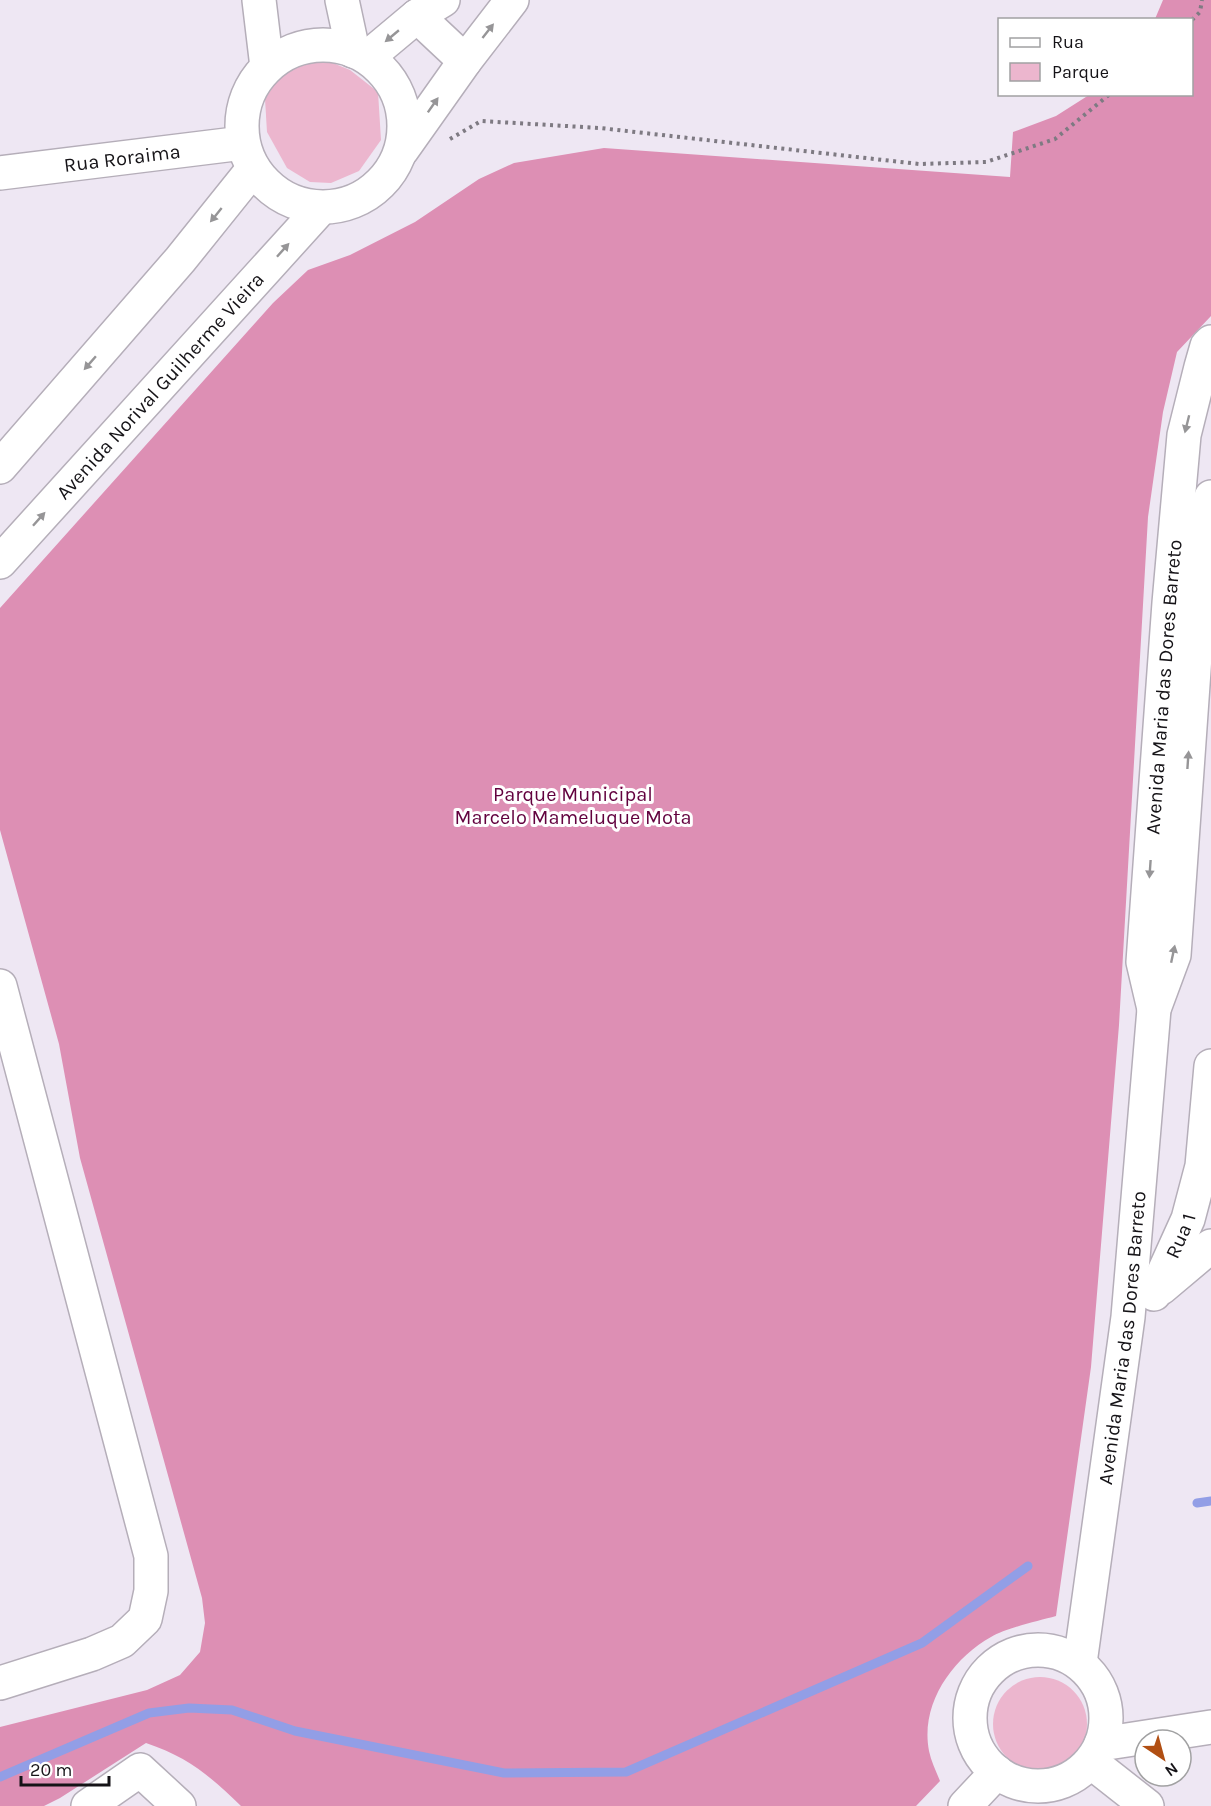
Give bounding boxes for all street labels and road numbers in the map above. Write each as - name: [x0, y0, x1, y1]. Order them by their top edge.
- street label: Rua Roraima: [62, 139, 182, 177]
- street label: Avenida Norival Guilherme Vieira: [51, 268, 268, 504]
- street label: Avenida Maria das Dores Barreto: [1141, 539, 1186, 835]
- street label: Avenida Maria das Dores Barreto: [1093, 1190, 1150, 1486]
- street label: Rua 1: [1160, 1211, 1200, 1262]

